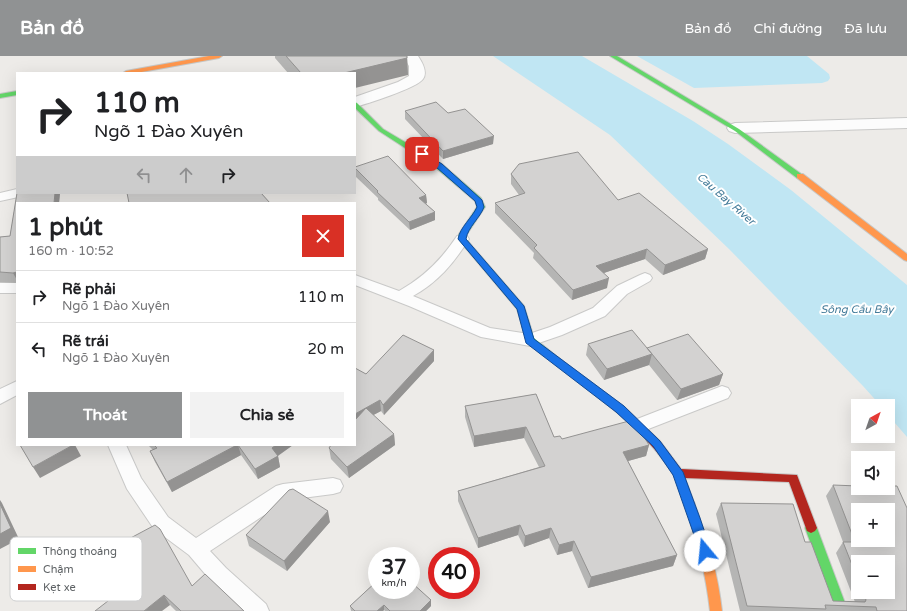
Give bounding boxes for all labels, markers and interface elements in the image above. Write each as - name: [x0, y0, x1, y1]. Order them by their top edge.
- text: Bản đồ: [20, 17, 84, 39]
- text: Bản đồ: [684, 20, 732, 37]
- text: Chỉ đường: [754, 20, 822, 37]
- text: Đã lưu: [844, 20, 887, 37]
- text: 110 m: [94, 86, 180, 120]
- icon: right: [28, 88, 80, 140]
- text: Ngõ 1 Đào Xuyên: [94, 120, 244, 142]
- pin: [405, 137, 439, 171]
- icon: arrive: [411, 143, 433, 165]
- icon: left: [133, 164, 155, 186]
- icon: ahead: [175, 164, 197, 186]
- icon: right: [217, 164, 239, 186]
- water label: Cau Bay River: [694, 170, 759, 229]
- text: 1 phút: [28, 213, 103, 242]
- button: close: [302, 215, 344, 257]
- text: 160 m · 10:52: [28, 243, 114, 259]
- text: Rẽ phải: [62, 280, 116, 298]
- icon: right: [28, 286, 50, 308]
- text: 110 m: [298, 288, 344, 306]
- text: Ngõ 1 Đào Xuyên: [62, 298, 170, 314]
- water label: Sông Cầu Bây: [821, 303, 895, 316]
- text: Rẽ trái: [62, 332, 109, 350]
- icon: left: [28, 338, 50, 360]
- text: 20 m: [307, 340, 344, 358]
- text: Ngõ 1 Đào Xuyên: [62, 350, 170, 366]
- button: Thoát: [28, 392, 182, 438]
- button: Chia sẻ: [190, 392, 344, 438]
- north arrow: [851, 399, 895, 443]
- map controls: [851, 399, 895, 599]
- button: sound: [851, 451, 895, 495]
- button: +: [851, 503, 895, 547]
- position arrow: [684, 530, 726, 572]
- legend: [10, 537, 142, 601]
- text: Thông thoáng: [43, 545, 117, 558]
- speed limit sign: 40: [428, 547, 480, 599]
- button: −: [851, 555, 895, 599]
- text: 37: [381, 556, 407, 580]
- text: Chậm: [43, 563, 74, 576]
- text: km/h: [381, 577, 407, 589]
- text: Kẹt xe: [43, 581, 76, 594]

